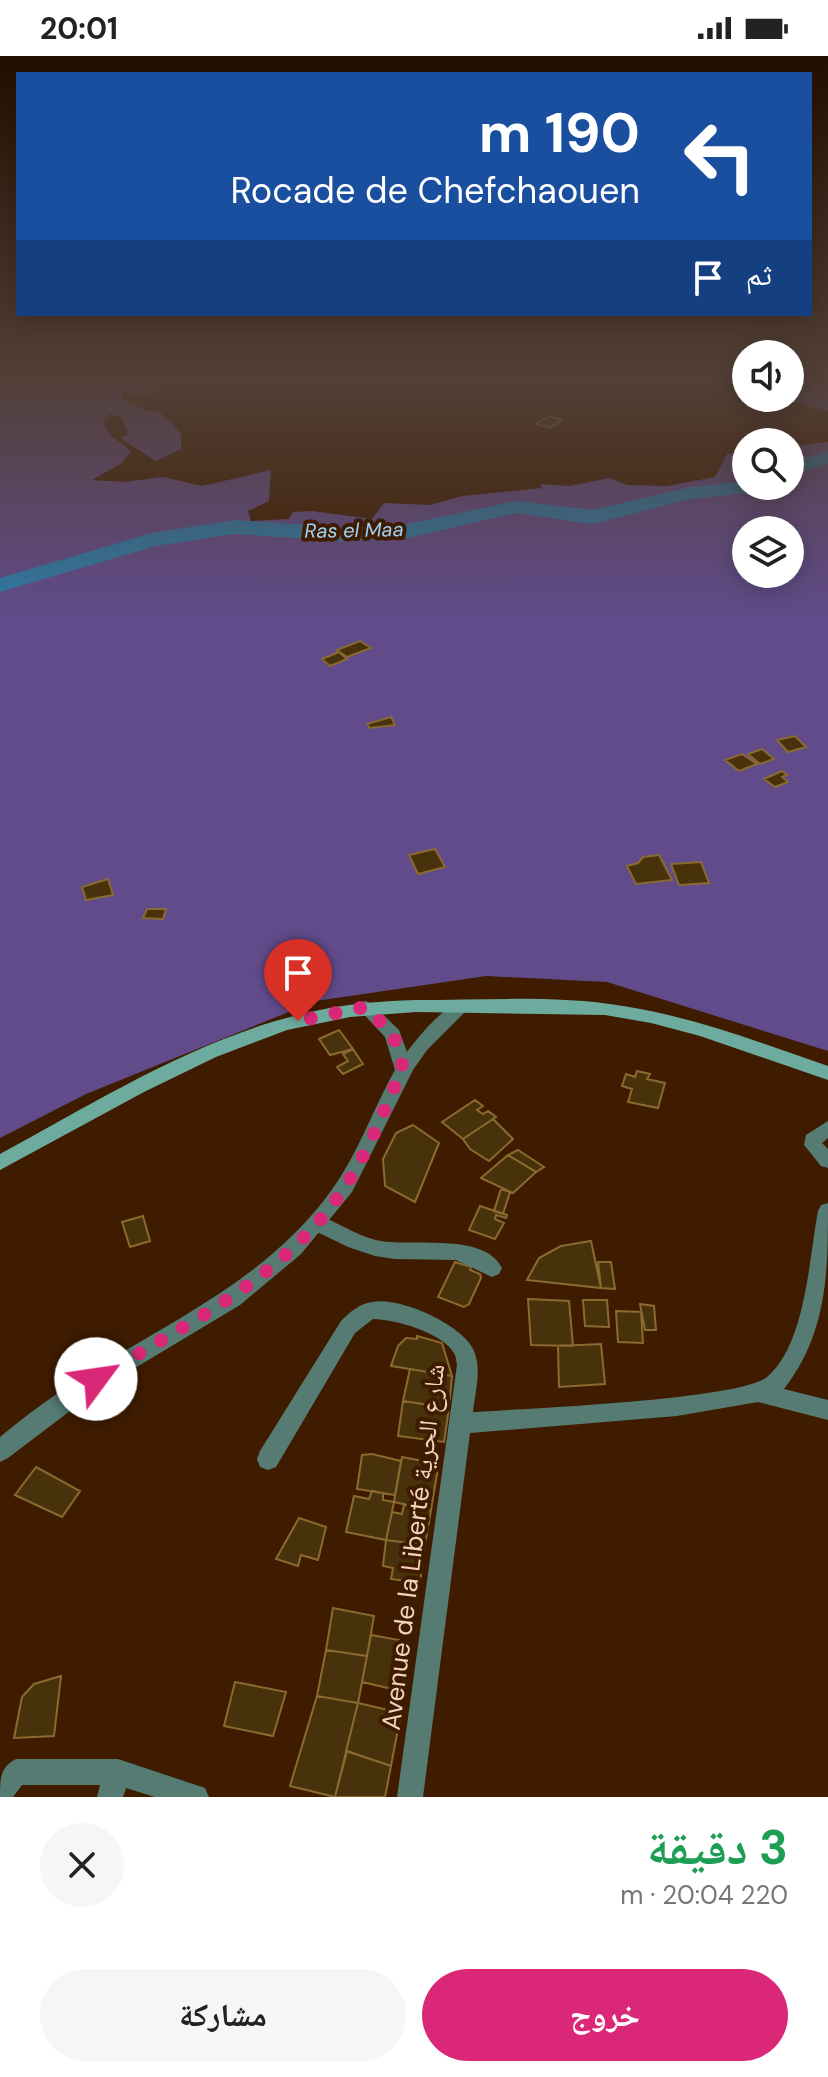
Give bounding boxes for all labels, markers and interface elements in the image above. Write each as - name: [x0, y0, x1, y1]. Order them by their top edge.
- text: 20:01: [40, 9, 118, 48]
- text: 190 m: [479, 96, 640, 169]
- icon: left: [668, 104, 772, 208]
- text: Rocade de Chefchaouen: [231, 167, 640, 214]
- text: ثم: [746, 255, 772, 294]
- icon: arrive: [686, 256, 730, 300]
- map controls: [732, 340, 804, 588]
- button: sound: [732, 340, 804, 412]
- button: search: [732, 428, 804, 500]
- water label: Ras el Maa: [304, 516, 404, 544]
- button: layers: [732, 516, 804, 588]
- pin: [264, 939, 332, 1021]
- icon: arrive: [276, 951, 320, 995]
- position arrow: [54, 1337, 138, 1421]
- street label: Avenue de la Liberté شارع الحرية: [374, 1362, 452, 1732]
- text: 3 دقيقة: [647, 1816, 788, 1879]
- button: close: [40, 1823, 124, 1907]
- text: 220 m · 20:04: [620, 1878, 788, 1912]
- button: مشاركة: [40, 1969, 406, 2061]
- button: خروج: [422, 1969, 788, 2061]

